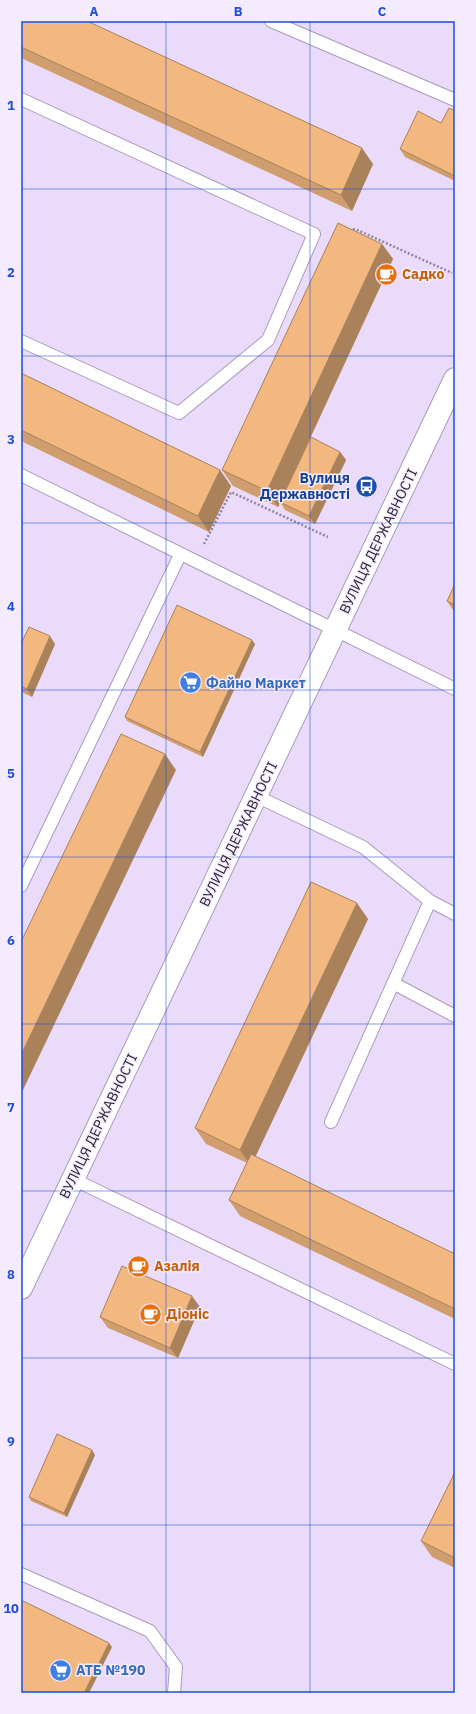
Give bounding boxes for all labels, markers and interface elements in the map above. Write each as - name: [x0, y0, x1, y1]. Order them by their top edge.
- text: A: [90, 3, 99, 20]
- text: B: [234, 3, 243, 20]
- text: C: [378, 3, 387, 20]
- text: 1: [7, 97, 15, 114]
- cafe icon: Садко: [373, 261, 399, 287]
- text: 2: [7, 264, 15, 281]
- place label: Садко: [402, 265, 444, 283]
- text: 3: [7, 431, 15, 448]
- street label: ВУЛИЦЯ ДЕРЖАВНОСТІ: [335, 466, 421, 616]
- place label: Вулиця Державності: [260, 469, 350, 503]
- bus stop icon: Вулиця Державності: [353, 473, 379, 499]
- text: 4: [7, 598, 15, 615]
- supermarket icon: Файно Маркет: [178, 670, 204, 696]
- place label: Файно Маркет: [206, 674, 306, 692]
- street label: ВУЛИЦЯ ДЕРЖАВНОСТІ: [195, 759, 281, 909]
- text: 5: [7, 765, 15, 782]
- text: 6: [7, 932, 15, 949]
- street label: ВУЛИЦЯ ДЕРЖАВНОСТІ: [55, 1051, 141, 1201]
- text: 7: [7, 1099, 15, 1116]
- cafe icon: Азалія: [125, 1253, 151, 1279]
- place label: Азалія: [154, 1257, 200, 1275]
- text: 8: [7, 1266, 15, 1283]
- cafe icon: Діоніс: [137, 1301, 163, 1327]
- place label: Діоніс: [166, 1305, 209, 1323]
- text: 9: [7, 1433, 15, 1450]
- text: 10: [3, 1600, 19, 1617]
- supermarket icon: АТБ №190: [48, 1657, 74, 1683]
- place label: АТБ №190: [76, 1661, 145, 1679]

